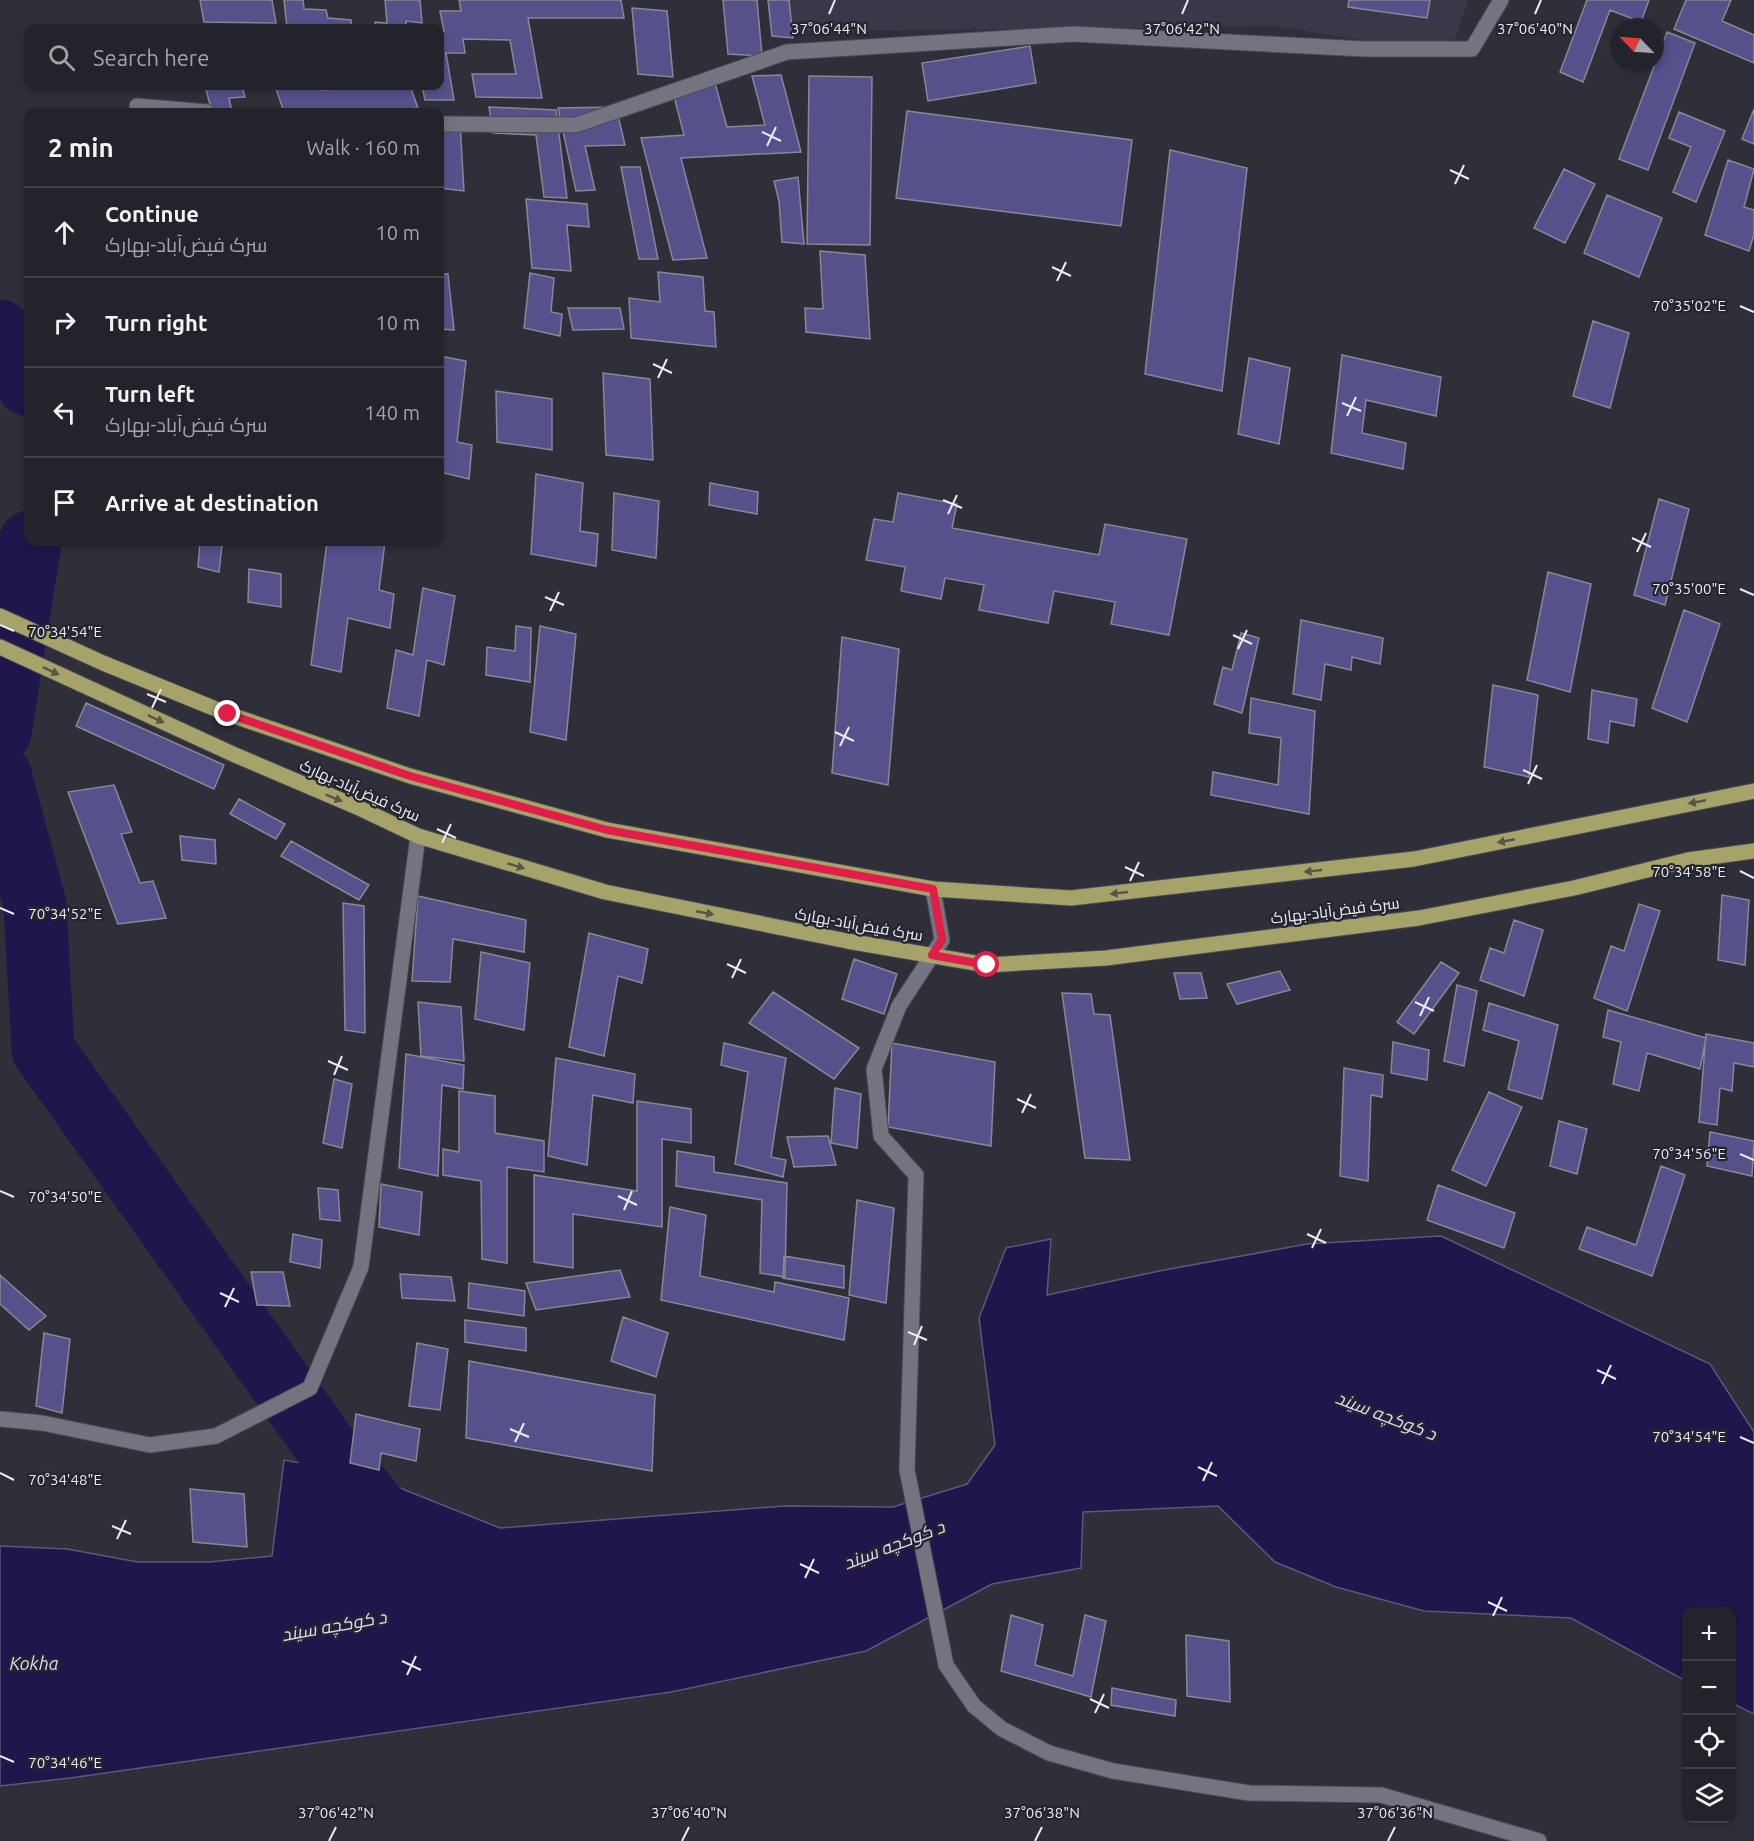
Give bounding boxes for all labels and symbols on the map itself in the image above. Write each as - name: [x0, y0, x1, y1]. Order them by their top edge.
- north arrow: [1610, 18, 1664, 72]
- text: 37°06'44"N: [791, 20, 867, 37]
- text: 37°06'42"N: [1144, 20, 1220, 37]
- text: 37°06'40"N: [1497, 20, 1573, 37]
- text: 70°35'02"E: [1652, 297, 1726, 314]
- text: 70°35'00"E: [1652, 580, 1726, 597]
- text: 70°34'54"E: [28, 623, 102, 640]
- one-way arrow: [43, 666, 60, 675]
- route end: [214, 700, 240, 726]
- one-way arrow: [147, 714, 164, 723]
- street label: سرک فیض‌آباد-بهارک: [296, 755, 423, 826]
- one-way arrow: [325, 793, 343, 803]
- one-way arrow: [1687, 798, 1706, 807]
- one-way arrow: [1496, 837, 1515, 846]
- one-way arrow: [507, 861, 525, 871]
- text: 70°34'58"E: [1652, 863, 1726, 880]
- one-way arrow: [1303, 866, 1322, 876]
- one-way arrow: [1110, 888, 1129, 898]
- street label: سرک فیض‌آباد-بهارک: [1269, 893, 1401, 929]
- street label: سرک فیض‌آباد-بهارک: [793, 904, 925, 946]
- text: 70°34'52"E: [28, 905, 102, 922]
- one-way arrow: [696, 909, 715, 918]
- route start: [973, 951, 999, 977]
- text: 70°34'56"E: [1652, 1145, 1726, 1162]
- text: 70°34'50"E: [28, 1188, 102, 1205]
- water label: د کوکچه سیند: [1332, 1387, 1441, 1447]
- text: 70°34'54"E: [1652, 1428, 1726, 1445]
- text: 70°34'48"E: [28, 1471, 102, 1488]
- water label: د کوکچه سیند: [840, 1515, 949, 1575]
- water label: د کوکچه سیند: [280, 1606, 390, 1647]
- water label: Kokha: [9, 1653, 59, 1673]
- text: 70°34'46"E: [28, 1754, 102, 1771]
- text: 37°06'42"N: [298, 1804, 374, 1821]
- text: 37°06'40"N: [651, 1804, 727, 1821]
- text: 37°06'38"N: [1004, 1804, 1080, 1821]
- text: 37°06'36"N: [1357, 1804, 1433, 1821]

